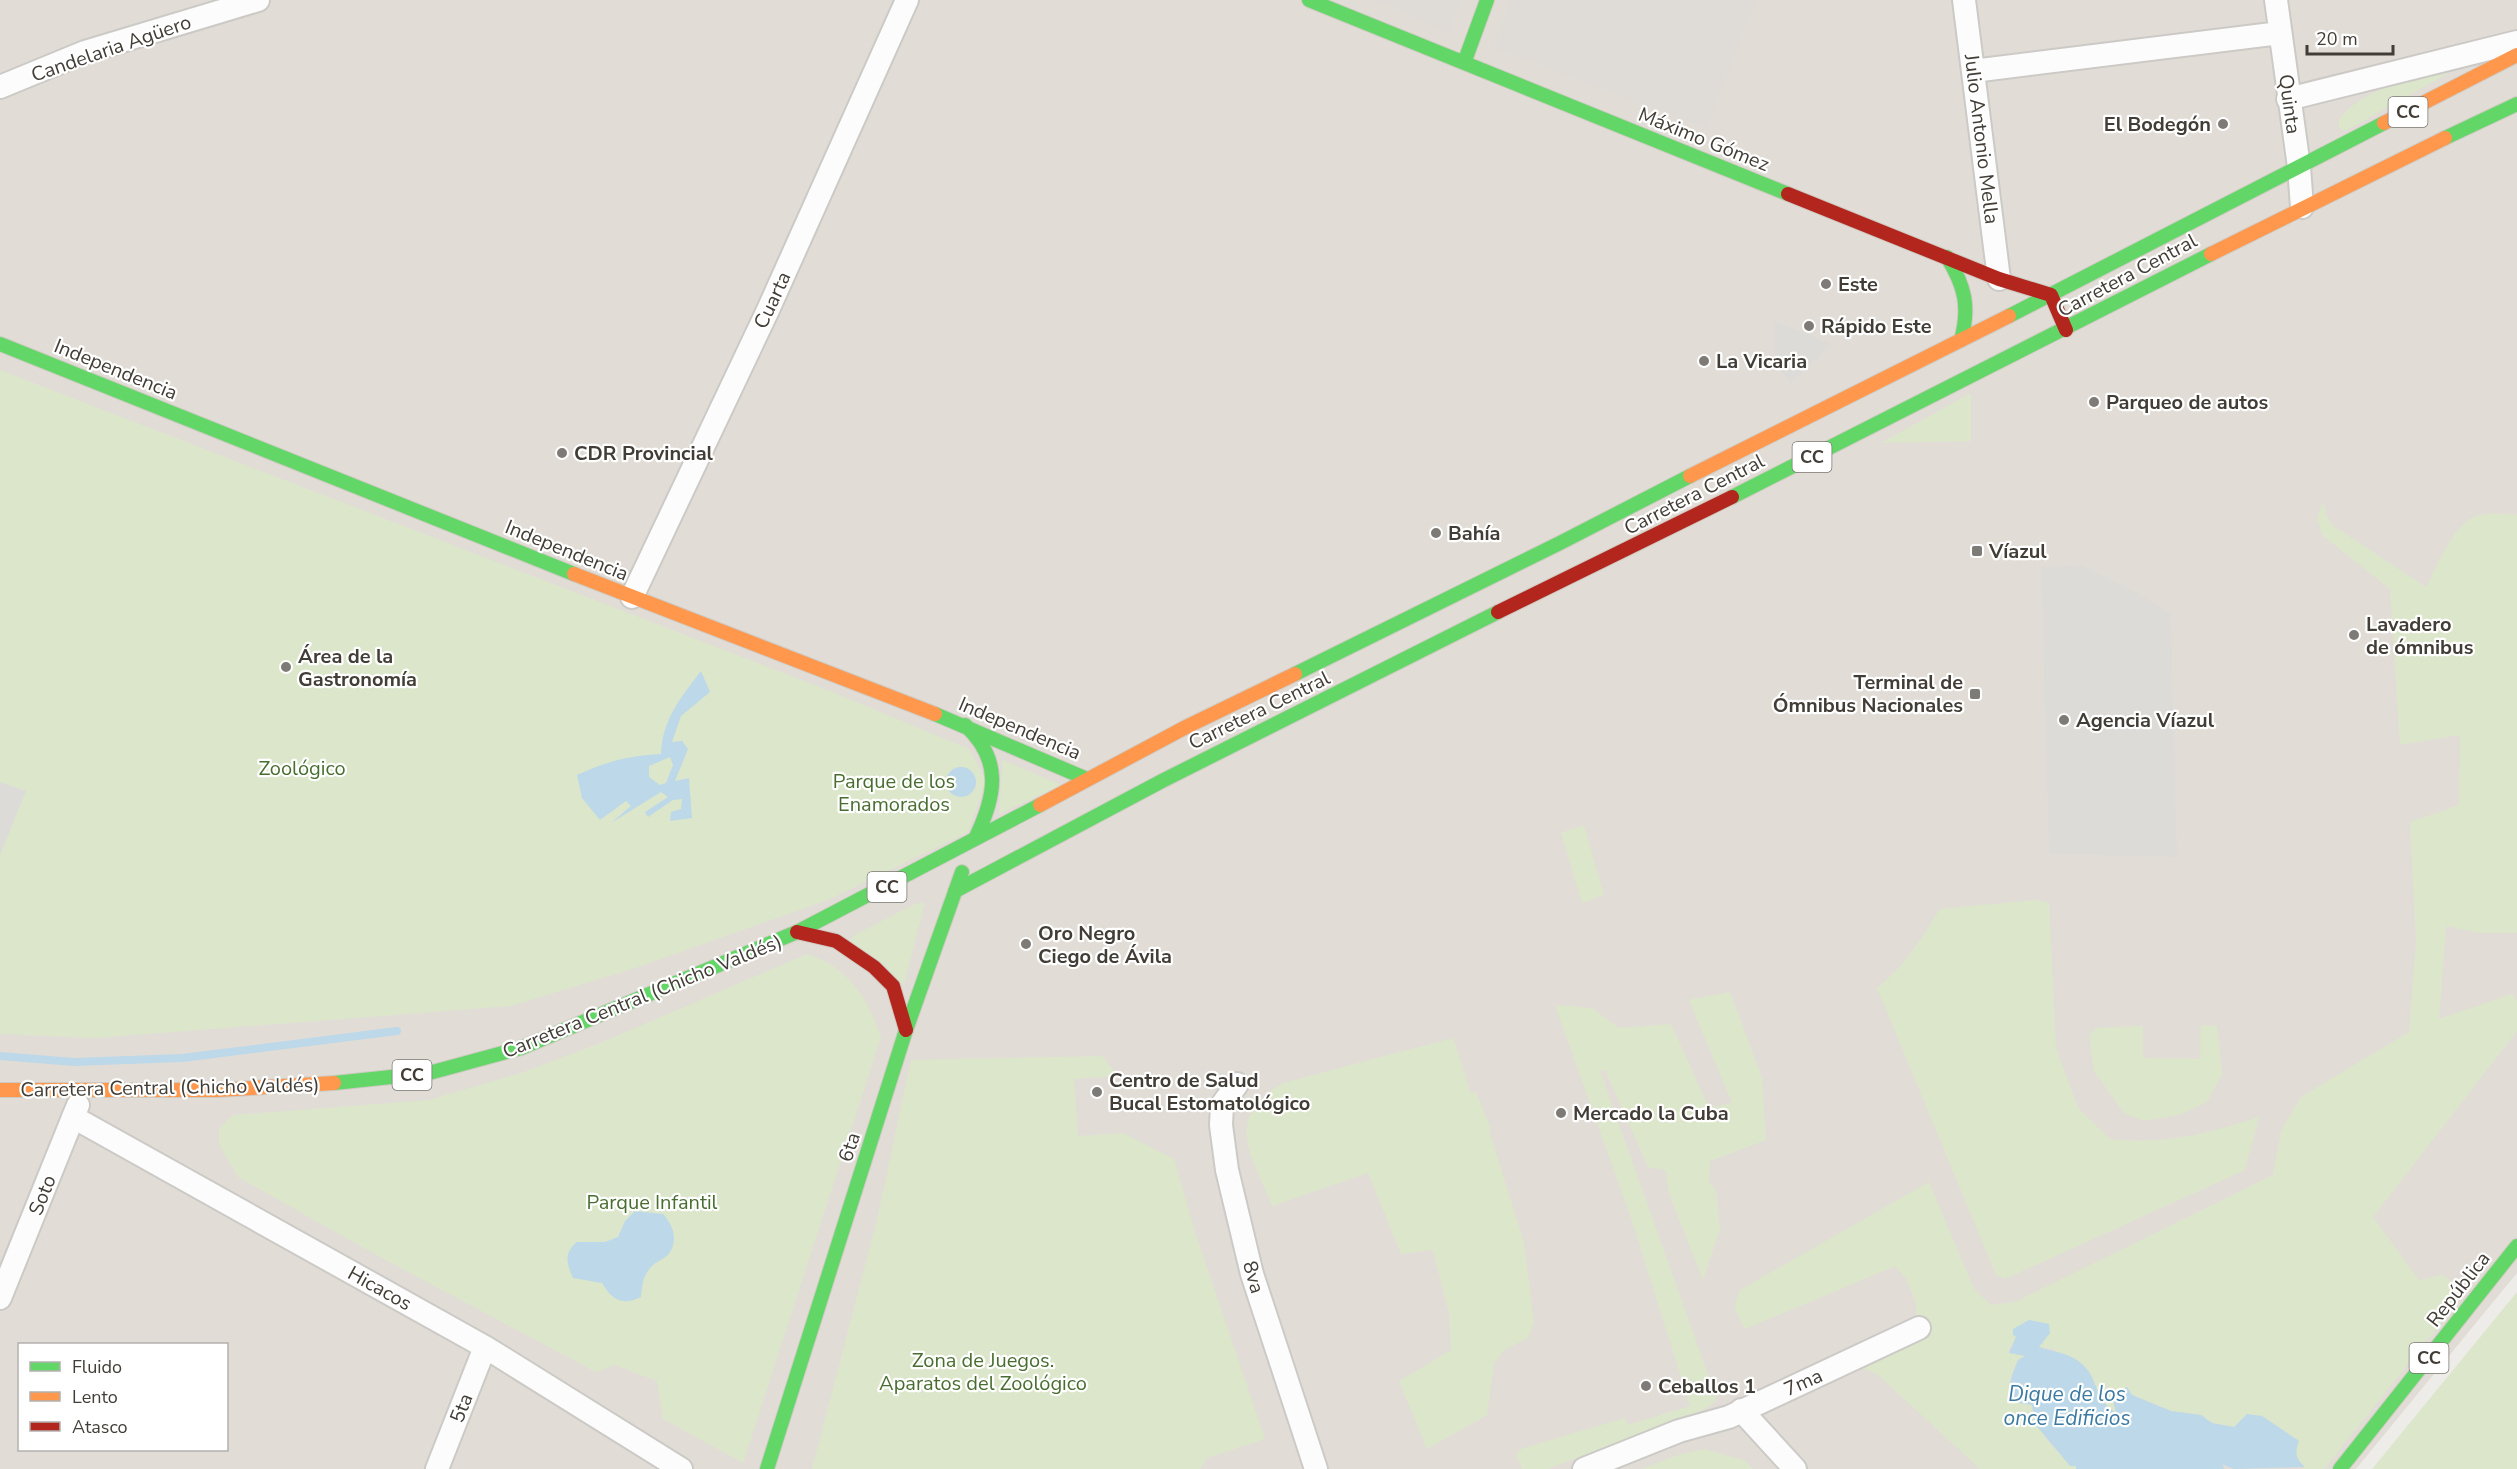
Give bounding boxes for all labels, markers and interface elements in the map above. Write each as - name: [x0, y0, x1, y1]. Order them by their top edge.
- street label: Candelaria Agüero: [27, 8, 195, 89]
- scale bar: [2307, 18, 2392, 56]
- text: 20 m: [2316, 27, 2358, 51]
- street label: Julio Antonio Mella: [1958, 52, 2005, 226]
- street label: Quinta: [2272, 72, 2307, 136]
- road number: CC: [2388, 97, 2428, 127]
- street label: Máximo Gómez: [1634, 101, 1773, 178]
- place label: El Bodegón: [2104, 111, 2211, 138]
- marker: El Bodegón: [2216, 117, 2230, 131]
- street label: Carretera Central: [2053, 227, 2202, 324]
- street label: Cuarta: [747, 267, 797, 333]
- place label: Este: [1838, 271, 1878, 298]
- marker: Este: [1819, 277, 1833, 291]
- place label: Rápido Este: [1821, 313, 1932, 340]
- marker: Rápido Este: [1802, 319, 1816, 333]
- street label: Independencia: [50, 332, 181, 406]
- place label: La Vicaria: [1716, 348, 1807, 375]
- marker: La Vicaria: [1697, 354, 1711, 368]
- place label: Parqueo de autos: [2106, 389, 2268, 416]
- marker: Parqueo de autos: [2087, 395, 2101, 409]
- place label: CDR Provincial: [574, 440, 714, 467]
- road number: CC: [1792, 442, 1832, 472]
- marker: CDR Provincial: [555, 446, 569, 460]
- street label: Carretera Central: [1619, 447, 1769, 541]
- street label: Independencia: [501, 513, 632, 587]
- place label: Bahía: [1448, 520, 1500, 547]
- marker: Bahía: [1429, 526, 1443, 540]
- place label: Víazul: [1988, 538, 2047, 565]
- marker: Víazul: [1970, 544, 1984, 558]
- place label: Lavadero de ómnibus: [2366, 611, 2474, 661]
- marker: Lavadero de ómnibus: [2347, 628, 2361, 642]
- place label: Área de la Gastronomía: [298, 643, 417, 693]
- marker: Área de la Gastronomía: [279, 660, 293, 674]
- street label: Carretera Central: [1184, 664, 1335, 756]
- place label: Terminal de Ómnibus Nacionales: [1773, 669, 1963, 719]
- marker: Terminal de Ómnibus Nacionales: [1968, 687, 1982, 701]
- street label: Independencia: [954, 691, 1085, 766]
- place label: Agencia Víazul: [2076, 707, 2215, 734]
- marker: Agencia Víazul: [2057, 713, 2071, 727]
- park label: Zoológico: [258, 755, 346, 782]
- park label: Parque de los Enamorados: [833, 768, 955, 818]
- road number: CC: [868, 872, 906, 902]
- place label: Oro Negro Ciego de Ávila: [1038, 920, 1172, 970]
- street label: Carretera Central (Chicho Valdés): [498, 928, 786, 1065]
- marker: Oro Negro Ciego de Ávila: [1019, 937, 1033, 951]
- road number: CC: [392, 1060, 432, 1090]
- place label: Centro de Salud Bucal Estomatológico: [1109, 1067, 1310, 1117]
- street label: Carretera Central (Chicho Valdés): [20, 1071, 320, 1104]
- marker: Centro de Salud Bucal Estomatológico: [1090, 1085, 1104, 1099]
- place label: Mercado la Cuba: [1573, 1100, 1729, 1127]
- marker: Mercado la Cuba: [1554, 1106, 1568, 1120]
- street label: 6ta: [832, 1129, 867, 1165]
- street label: Soto: [22, 1171, 63, 1219]
- park label: Parque Infantil: [586, 1189, 718, 1216]
- street label: República: [2420, 1246, 2496, 1333]
- street label: 8va: [1236, 1258, 1271, 1297]
- street label: Hicacos: [343, 1260, 417, 1317]
- legend: [18, 1343, 228, 1451]
- road number: CC: [2410, 1343, 2448, 1373]
- park label: Zona de Juegos. Aparatos del Zoológico: [879, 1347, 1087, 1397]
- text: Fluido: [72, 1355, 122, 1379]
- street label: 7ma: [1780, 1362, 1827, 1403]
- place label: Ceballos 1: [1658, 1373, 1756, 1400]
- marker: Ceballos 1: [1639, 1379, 1653, 1393]
- water label: Dique de los once Edificios: [2003, 1380, 2131, 1432]
- text: Lento: [72, 1385, 118, 1409]
- street label: 5ta: [443, 1389, 480, 1427]
- text: Atasco: [72, 1415, 128, 1439]

